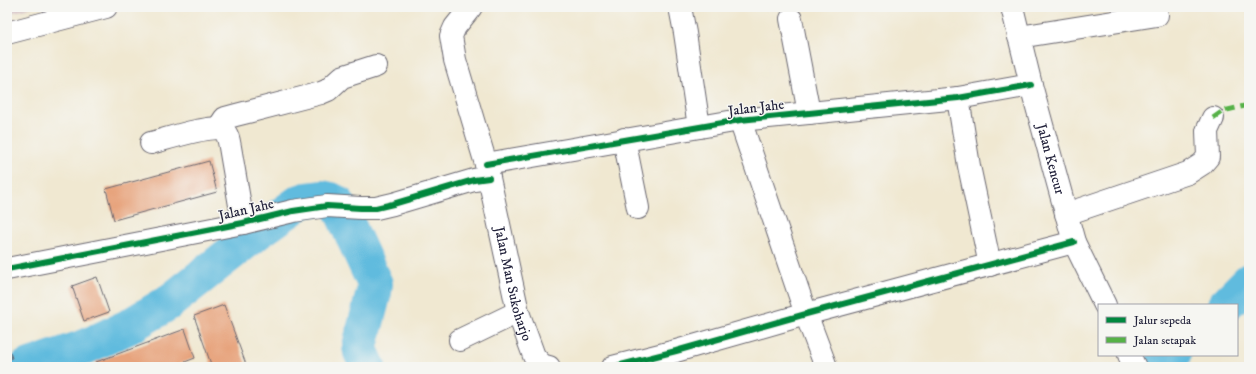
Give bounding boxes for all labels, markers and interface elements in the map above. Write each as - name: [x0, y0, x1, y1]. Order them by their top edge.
- street label: Jalan Jahe: [725, 96, 785, 121]
- street label: Jalan Kencur: [1032, 120, 1069, 197]
- street label: Jalan Jahe: [215, 195, 276, 225]
- street label: Jalan Man Sukoharjo: [489, 223, 536, 344]
- legend: [1098, 304, 1238, 356]
- text: Jalur sepeda: [1133, 313, 1192, 328]
- text: Jalan setapak: [1133, 333, 1196, 348]

